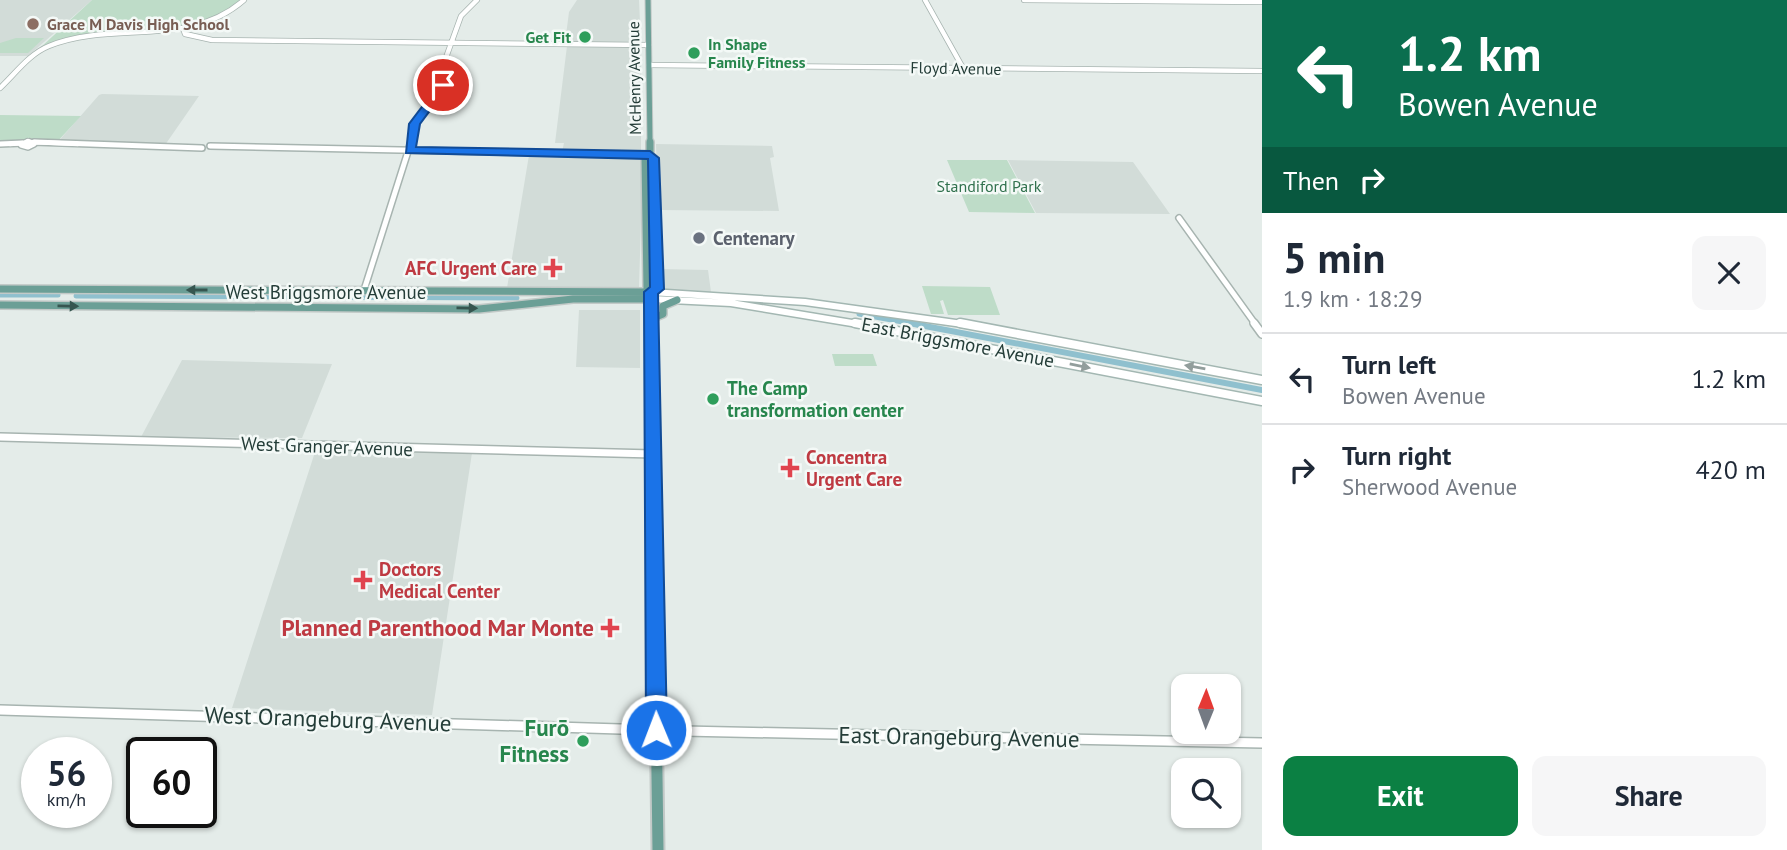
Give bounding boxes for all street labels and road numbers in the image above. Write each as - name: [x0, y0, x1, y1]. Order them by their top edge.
- street label: McHenry Avenue: [623, 21, 645, 135]
- street label: Floyd Avenue: [910, 57, 1002, 79]
- street label: West Briggsmore Avenue: [226, 280, 426, 304]
- street label: East Briggsmore Avenue: [860, 312, 1056, 372]
- street label: West Granger Avenue: [241, 431, 413, 461]
- street label: West Orangeburg Avenue: [204, 700, 452, 737]
- street label: East Orangeburg Avenue: [838, 720, 1080, 753]

